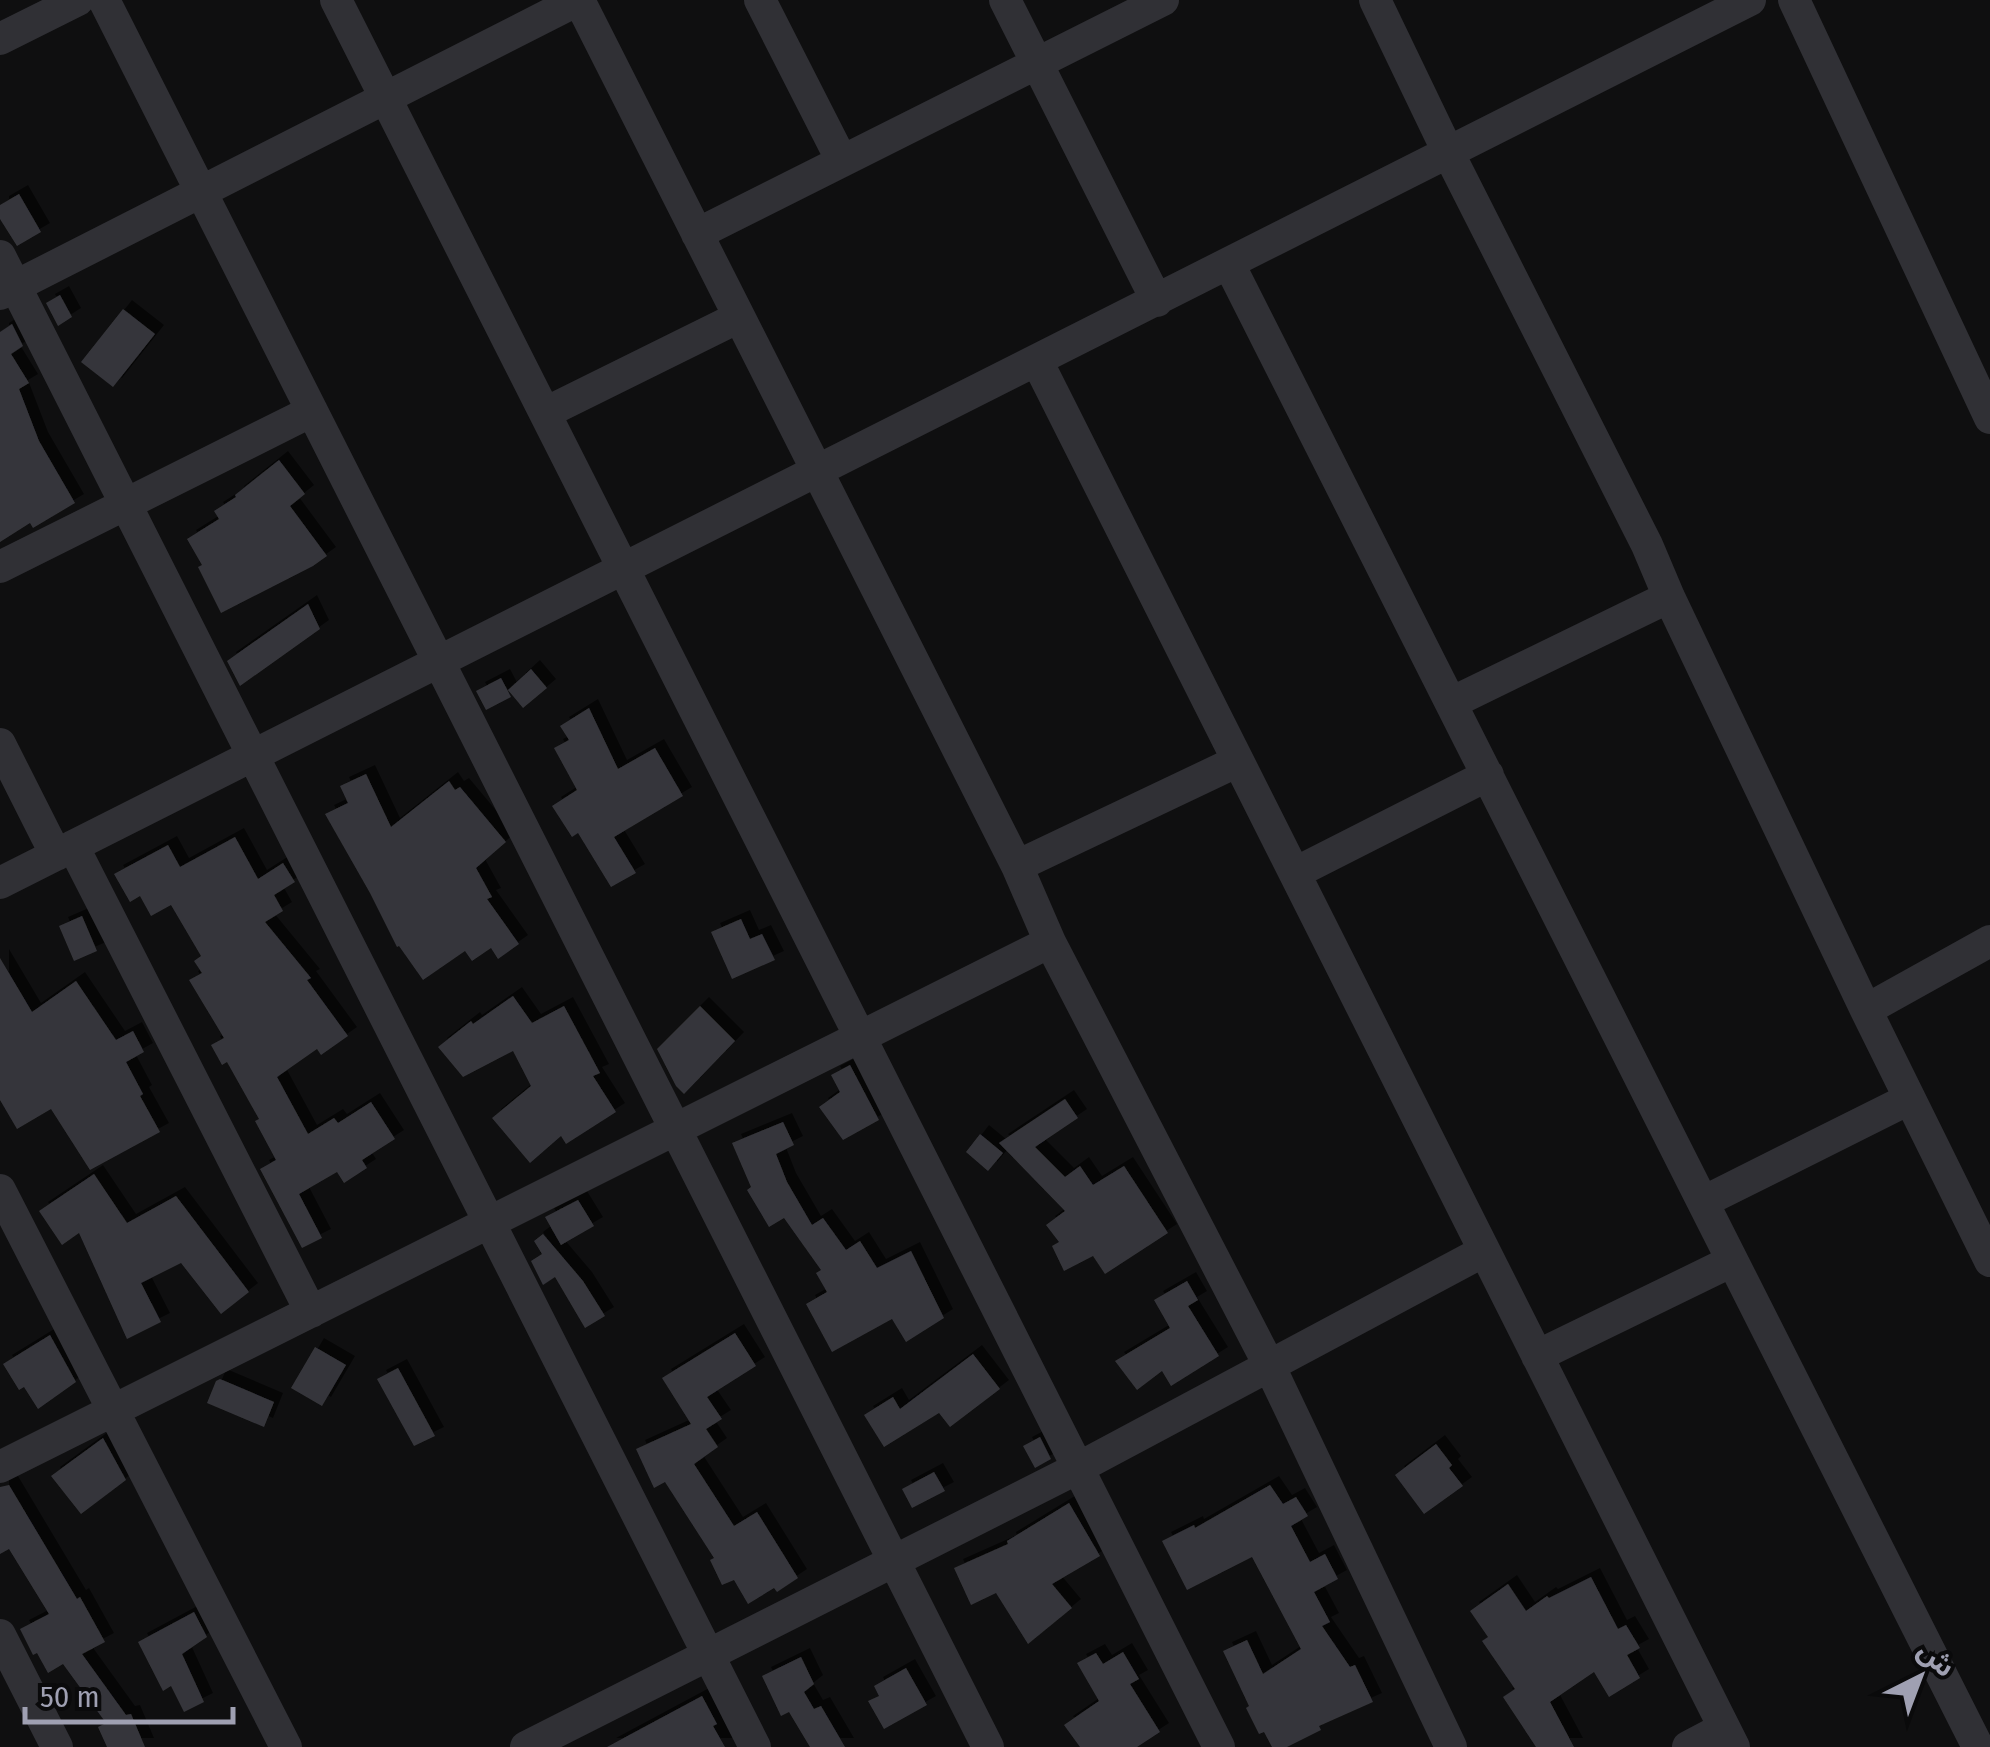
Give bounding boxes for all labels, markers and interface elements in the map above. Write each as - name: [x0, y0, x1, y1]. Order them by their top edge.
- north arrow: [1870, 1627, 1970, 1727]
- text: ش: [1911, 1634, 1962, 1684]
- scale bar: [25, 1662, 232, 1724]
- text: 50 m: [40, 1679, 100, 1715]

